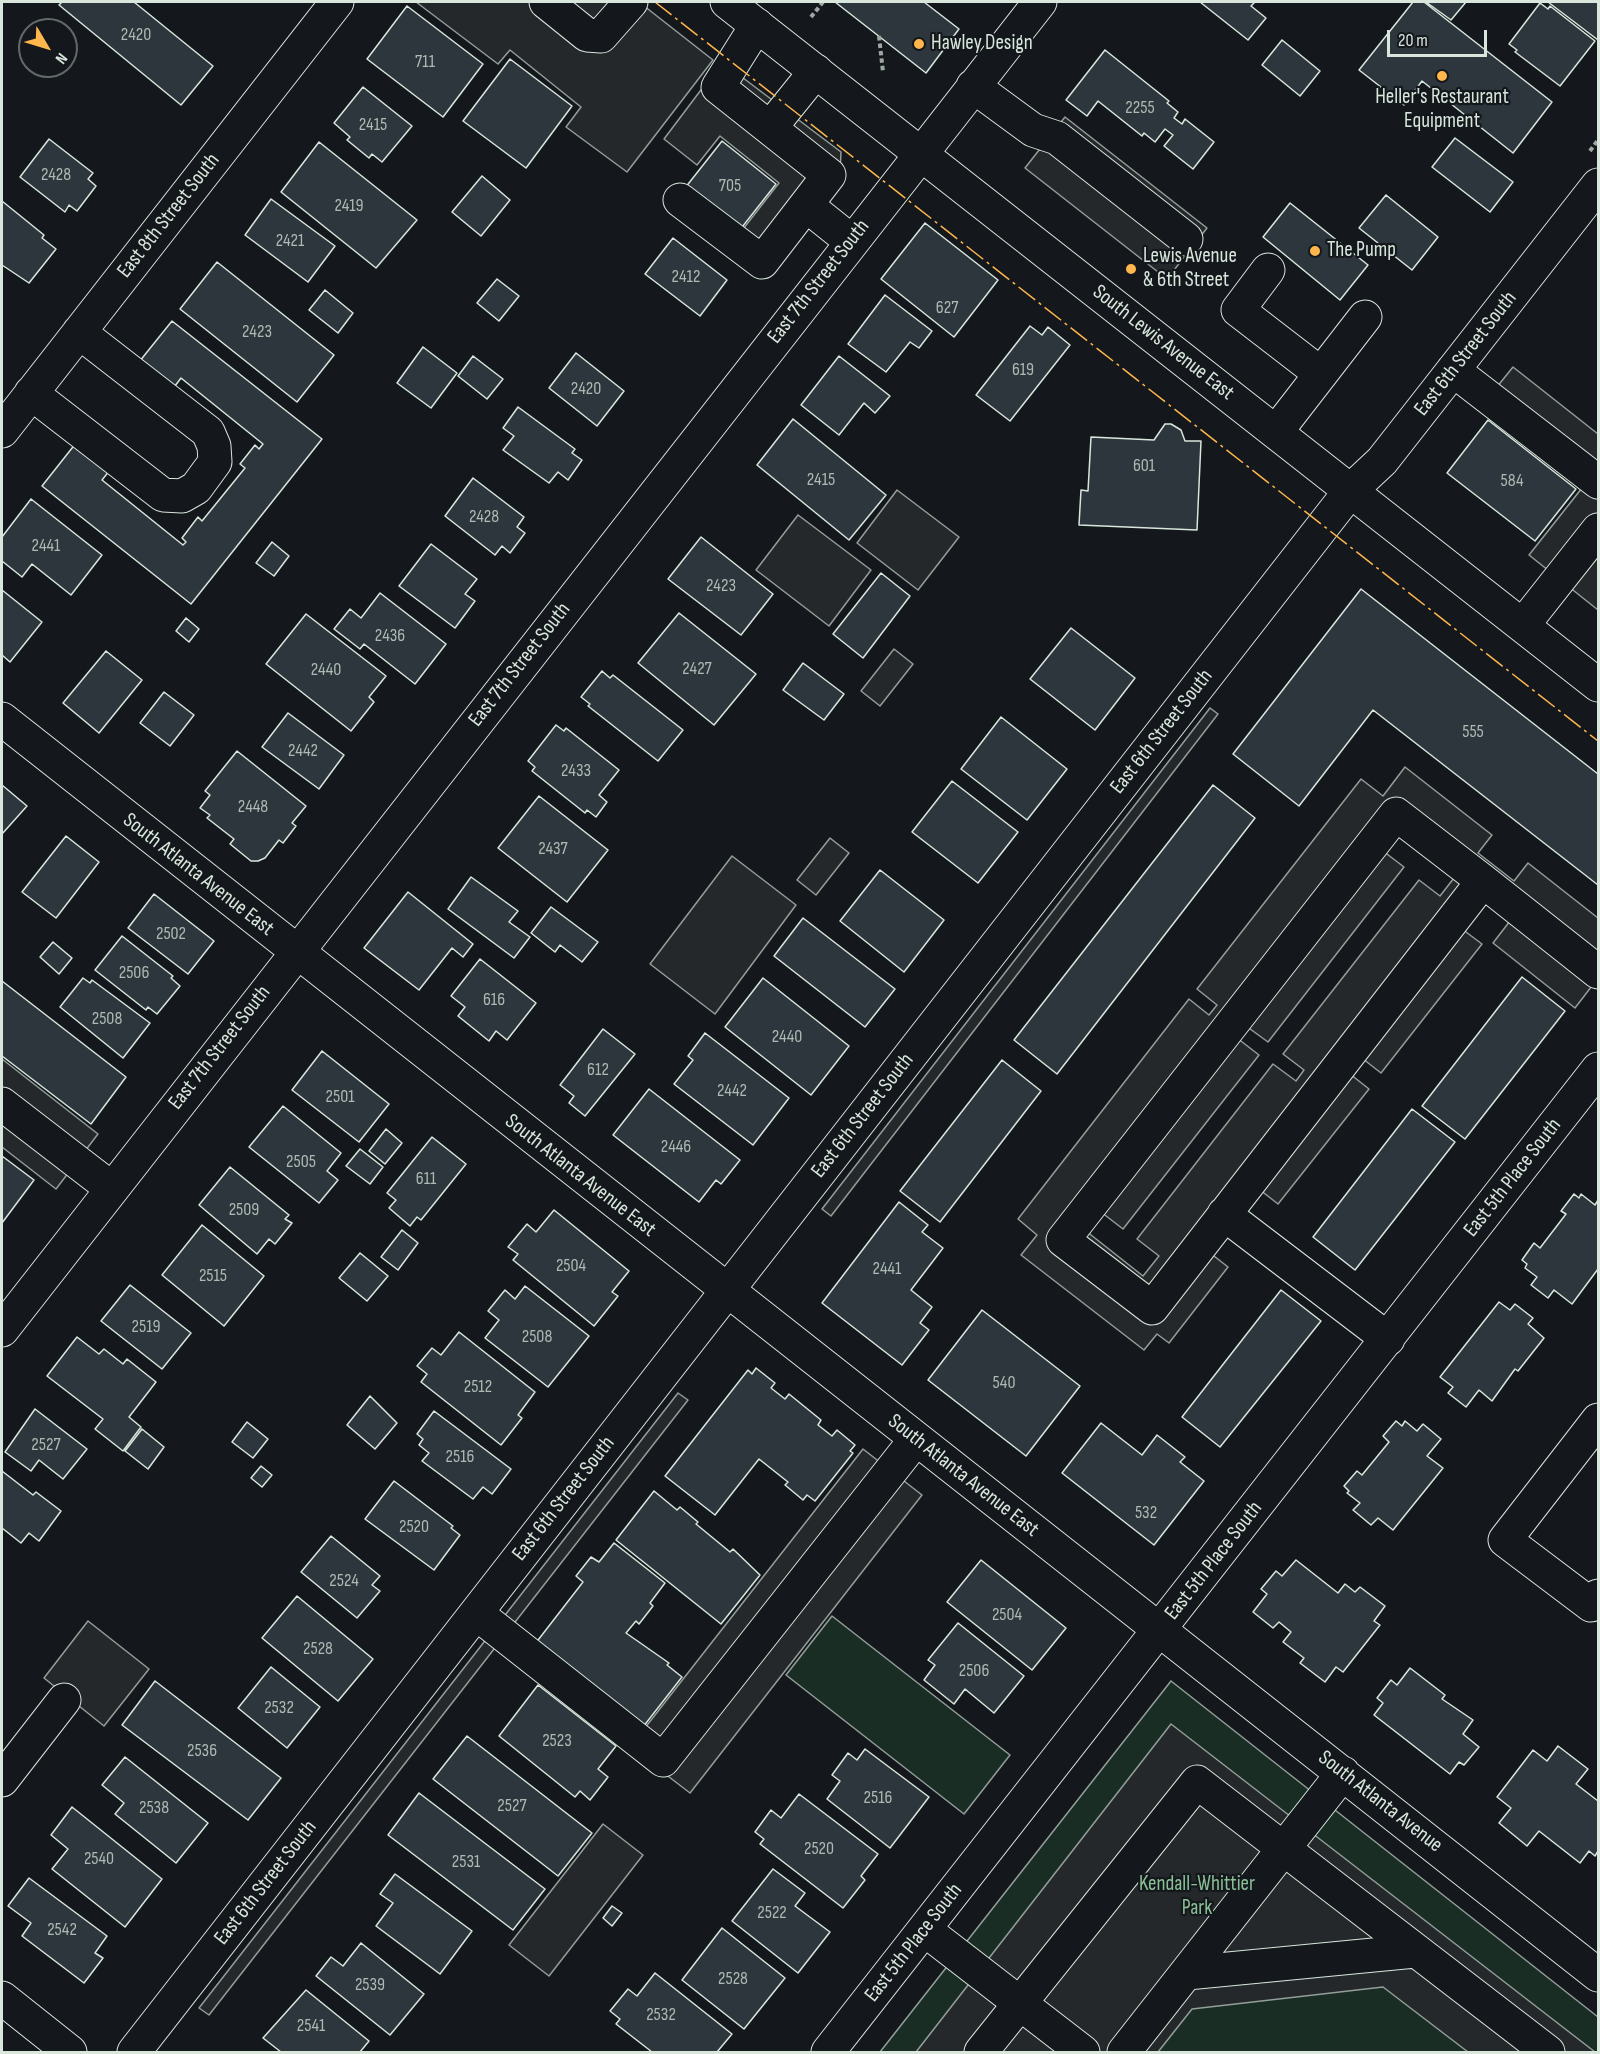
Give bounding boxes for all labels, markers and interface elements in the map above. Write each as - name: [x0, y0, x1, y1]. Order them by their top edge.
- north arrow: [18, 18, 78, 78]
- scale bar: [1390, 18, 1490, 56]
- house number: 2420: [121, 24, 151, 46]
- text: 20 m: [1398, 30, 1428, 51]
- place label: Hawley Design: [931, 31, 1033, 57]
- marker: Hawley Design: [912, 37, 926, 51]
- text: N: [51, 49, 71, 67]
- house number: 711: [415, 51, 435, 73]
- marker: Heller's Restaurant Equipment: [1435, 69, 1449, 83]
- place label: Heller's Restaurant Equipment: [1375, 85, 1509, 135]
- house number: 2255: [1125, 97, 1155, 119]
- house number: 2415: [359, 114, 387, 136]
- street label: East 8th Street South: [113, 149, 225, 283]
- house number: 2428: [41, 164, 71, 186]
- house number: 705: [719, 175, 741, 197]
- house number: 2419: [334, 195, 364, 217]
- street label: East 7th Street South: [763, 215, 875, 349]
- house number: 2421: [276, 230, 304, 252]
- place label: The Pump: [1327, 238, 1396, 264]
- place label: Lewis Avenue & 6th Street: [1143, 244, 1237, 294]
- marker: The Pump: [1308, 244, 1322, 258]
- marker: Lewis Avenue & 6th Street: [1124, 262, 1138, 276]
- house number: 2412: [672, 266, 700, 288]
- street label: South Lewis Avenue East: [1087, 280, 1239, 406]
- street label: East 6th Street South: [1410, 287, 1522, 421]
- house number: 627: [936, 297, 958, 319]
- house number: 2423: [242, 321, 272, 343]
- house number: 619: [1012, 359, 1034, 381]
- house number: 2420: [571, 378, 601, 400]
- house number: 601: [1133, 455, 1155, 477]
- house number: 2415: [807, 469, 835, 491]
- house number: 584: [1500, 470, 1524, 492]
- house number: 2428: [469, 506, 499, 528]
- house number: 2441: [32, 535, 60, 557]
- house number: 2423: [706, 575, 736, 597]
- street label: East 7th Street South: [464, 598, 576, 732]
- house number: 2436: [375, 625, 405, 647]
- house number: 2427: [682, 658, 712, 680]
- house number: 2440: [311, 659, 341, 681]
- street label: East 6th Street South: [1106, 665, 1218, 799]
- house number: 555: [1462, 721, 1484, 743]
- house number: 2442: [288, 740, 318, 762]
- house number: 2433: [561, 760, 591, 782]
- house number: 2448: [238, 796, 268, 818]
- street label: South Atlanta Avenue East: [118, 808, 278, 942]
- house number: 2437: [538, 838, 568, 860]
- house number: 2502: [156, 923, 186, 945]
- house number: 2506: [119, 962, 149, 984]
- street label: East 7th Street South: [164, 981, 276, 1115]
- house number: 616: [483, 989, 505, 1011]
- house number: 2508: [92, 1008, 122, 1030]
- house number: 2440: [772, 1026, 802, 1048]
- street label: East 6th Street South: [807, 1049, 919, 1183]
- house number: 612: [587, 1059, 609, 1081]
- house number: 2442: [717, 1080, 747, 1102]
- house number: 2501: [326, 1086, 354, 1108]
- street label: South Atlanta Avenue East: [500, 1109, 660, 1243]
- street label: East 5th Place South: [1459, 1114, 1567, 1242]
- house number: 2446: [661, 1136, 691, 1158]
- house number: 2505: [286, 1151, 316, 1173]
- house number: 611: [416, 1168, 436, 1190]
- house number: 2509: [229, 1199, 259, 1221]
- house number: 2504: [556, 1255, 586, 1277]
- house number: 2441: [873, 1258, 901, 1280]
- house number: 2515: [199, 1265, 227, 1287]
- house number: 2519: [132, 1316, 160, 1338]
- house number: 2508: [522, 1326, 552, 1348]
- house number: 540: [993, 1372, 1015, 1394]
- house number: 2512: [464, 1376, 492, 1398]
- street label: South Atlanta Avenue East: [883, 1409, 1043, 1543]
- street label: East 6th Street South: [508, 1432, 620, 1566]
- house number: 2527: [31, 1434, 61, 1456]
- house number: 2516: [446, 1446, 474, 1468]
- street label: East 5th Place South: [1160, 1497, 1268, 1625]
- house number: 532: [1135, 1502, 1157, 1524]
- house number: 2520: [399, 1516, 429, 1538]
- house number: 2524: [329, 1570, 359, 1592]
- house number: 2504: [992, 1604, 1022, 1626]
- house number: 2528: [303, 1638, 333, 1660]
- house number: 2506: [959, 1660, 989, 1682]
- house number: 2532: [264, 1697, 294, 1719]
- house number: 2523: [542, 1730, 572, 1752]
- house number: 2536: [187, 1740, 217, 1762]
- street label: South Atlanta Avenue: [1313, 1746, 1447, 1858]
- house number: 2516: [864, 1787, 892, 1809]
- house number: 2527: [497, 1795, 527, 1817]
- house number: 2538: [139, 1797, 169, 1819]
- street label: East 6th Street South: [210, 1816, 322, 1950]
- house number: 2520: [804, 1838, 834, 1860]
- house number: 2540: [84, 1848, 114, 1870]
- house number: 2531: [452, 1851, 480, 1873]
- park label: Kendall-Whittier Park: [1139, 1872, 1255, 1922]
- street label: East 5th Place South: [860, 1879, 968, 2007]
- house number: 2522: [757, 1902, 787, 1924]
- house number: 2542: [47, 1919, 77, 1941]
- house number: 2528: [718, 1968, 748, 1990]
- house number: 2539: [355, 1974, 385, 1996]
- house number: 2532: [646, 2004, 676, 2026]
- house number: 2541: [297, 2015, 325, 2037]

